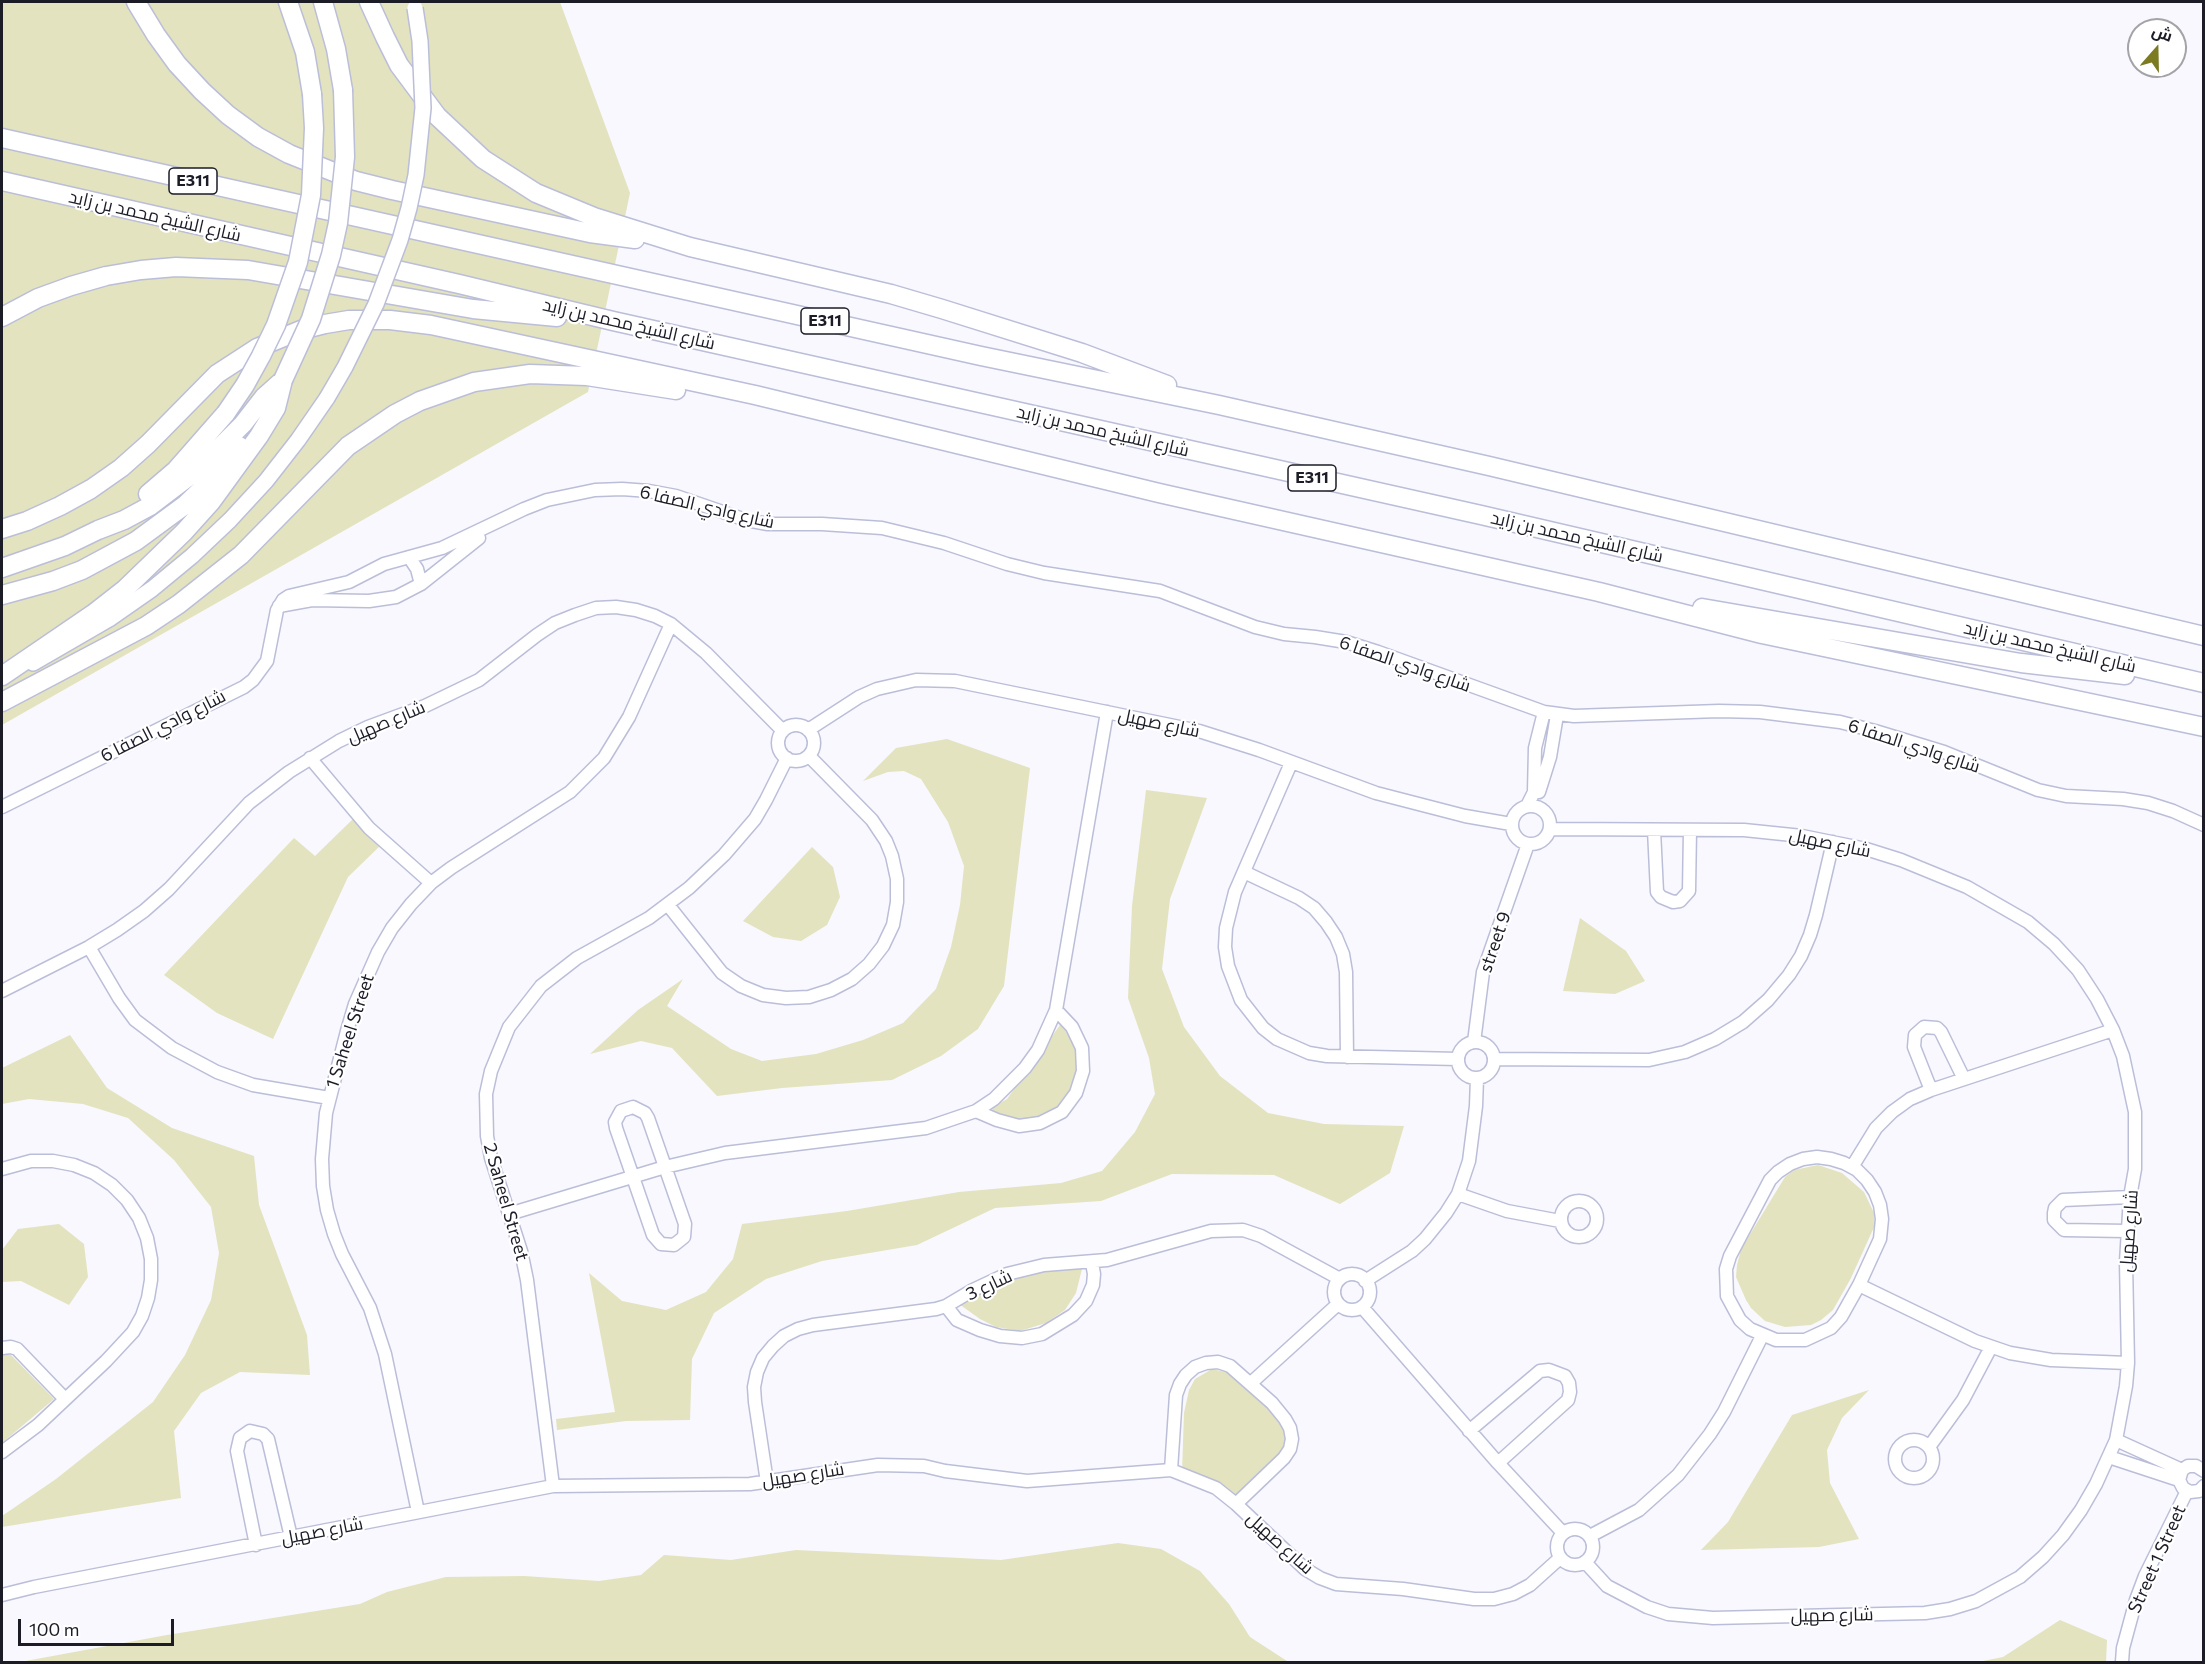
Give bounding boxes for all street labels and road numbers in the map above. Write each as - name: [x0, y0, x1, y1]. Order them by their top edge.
- road number: E311: [169, 168, 217, 194]
- street label: شارع الشيخ محمد بن زايد: [67, 186, 243, 246]
- street label: شارع الشيخ محمد بن زايد: [541, 294, 717, 354]
- road number: E311: [801, 308, 849, 334]
- street label: شارع الشيخ محمد بن زايد: [1015, 401, 1191, 461]
- road number: E311: [1288, 465, 1336, 491]
- street label: شارع وادي الصفا 6: [638, 481, 776, 533]
- street label: شارع الشيخ محمد بن زايد: [1489, 507, 1665, 567]
- street label: شارع الشيخ محمد بن زايد: [1962, 617, 2138, 677]
- street label: شارع وادي الصفا 6: [1336, 631, 1474, 697]
- street label: شارع وادي الصفا 6: [97, 685, 229, 767]
- street label: شارع صهيل: [344, 696, 428, 748]
- street label: شارع صهيل: [1116, 704, 1202, 742]
- street label: شارع وادي الصفا 6: [1845, 714, 1983, 778]
- street label: شارع صهيل: [1787, 824, 1873, 862]
- street label: street 9: [1475, 909, 1515, 975]
- street label: 1 Saheel Street: [321, 971, 379, 1091]
- street label: 2 Saheel Street: [479, 1141, 533, 1263]
- street label: شارع صهيل: [2115, 1189, 2143, 1273]
- street label: 3 شارع: [962, 1265, 1016, 1305]
- street label: شارع صهيل: [760, 1458, 846, 1492]
- street label: Street 1 Street: [2123, 1501, 2191, 1617]
- street label: شارع صهيل: [1242, 1507, 1318, 1579]
- street label: شارع صهيل: [279, 1512, 365, 1550]
- street label: شارع صهيل: [1790, 1603, 1874, 1627]

